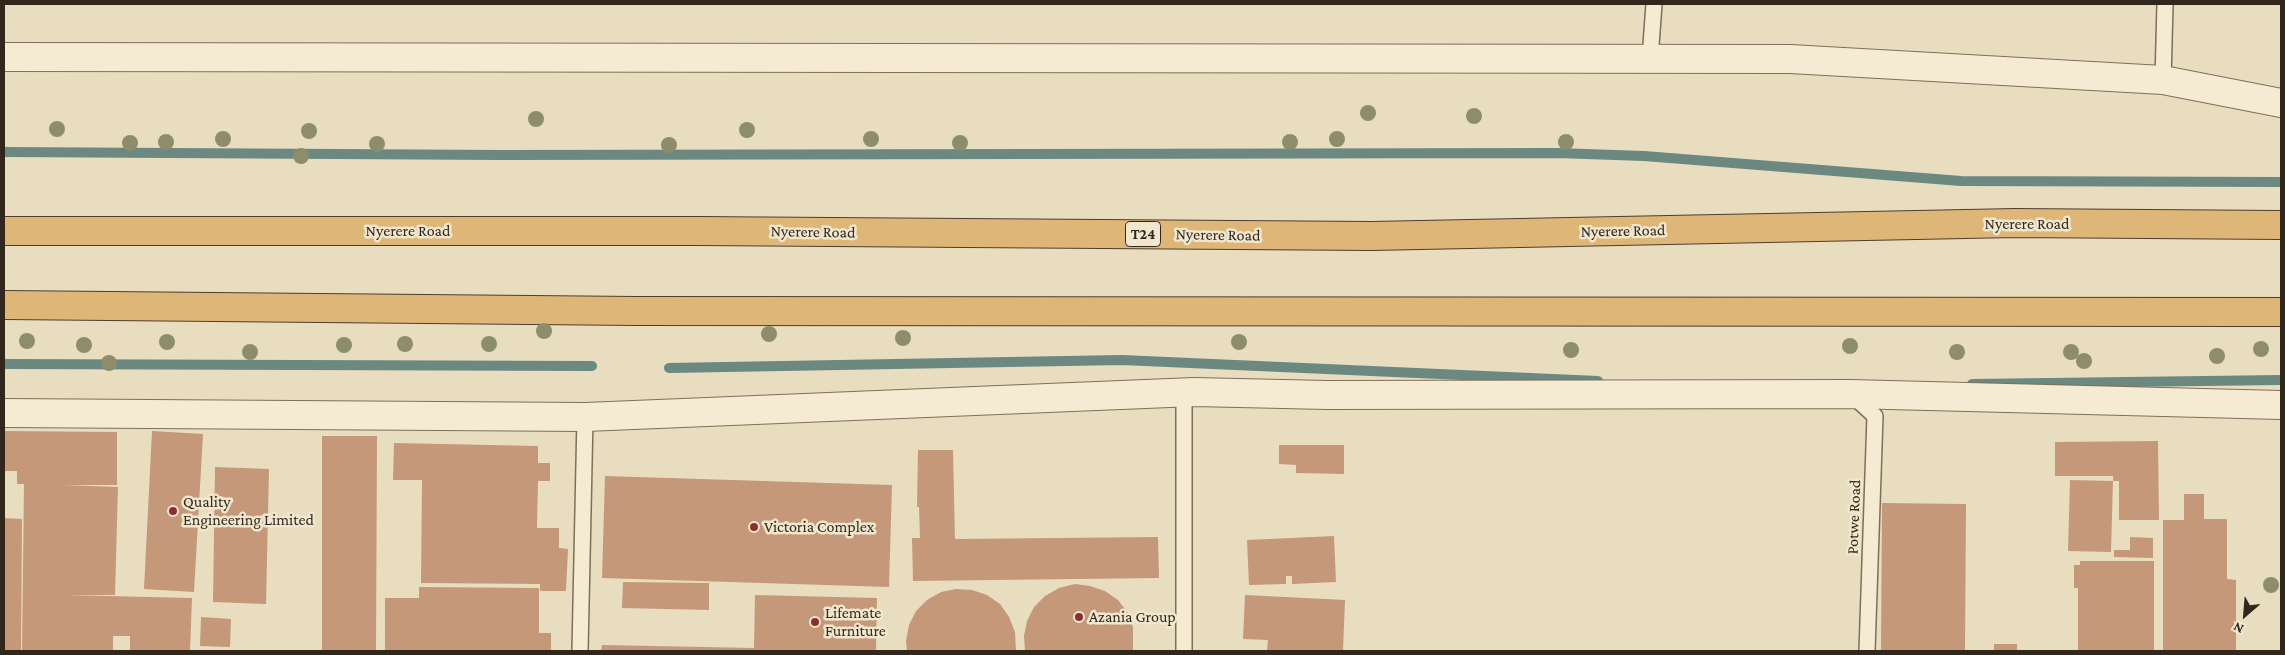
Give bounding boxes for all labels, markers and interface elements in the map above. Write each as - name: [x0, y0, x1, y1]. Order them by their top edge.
- street label: Nyerere Road: [1985, 214, 2069, 234]
- street label: Nyerere Road: [366, 221, 450, 241]
- street label: Nyerere Road: [1580, 221, 1666, 241]
- street label: Nyerere Road: [770, 222, 856, 242]
- road number: T24: [1126, 222, 1160, 246]
- street label: Nyerere Road: [1175, 225, 1261, 245]
- street label: Potwe Road: [1843, 479, 1865, 555]
- place label: Quality Engineering Limited: [183, 492, 314, 530]
- marker: Quality Engineering Limited: [167, 505, 179, 517]
- place label: Victoria Complex: [764, 517, 874, 537]
- marker: Victoria Complex: [748, 521, 760, 533]
- north arrow: [2220, 590, 2270, 640]
- place label: Lifemate Furniture: [825, 603, 886, 641]
- place label: Azania Group: [1089, 607, 1176, 627]
- marker: Azania Group: [1073, 611, 1085, 623]
- marker: Lifemate Furniture: [809, 616, 821, 628]
- text: N: [2230, 619, 2246, 638]

